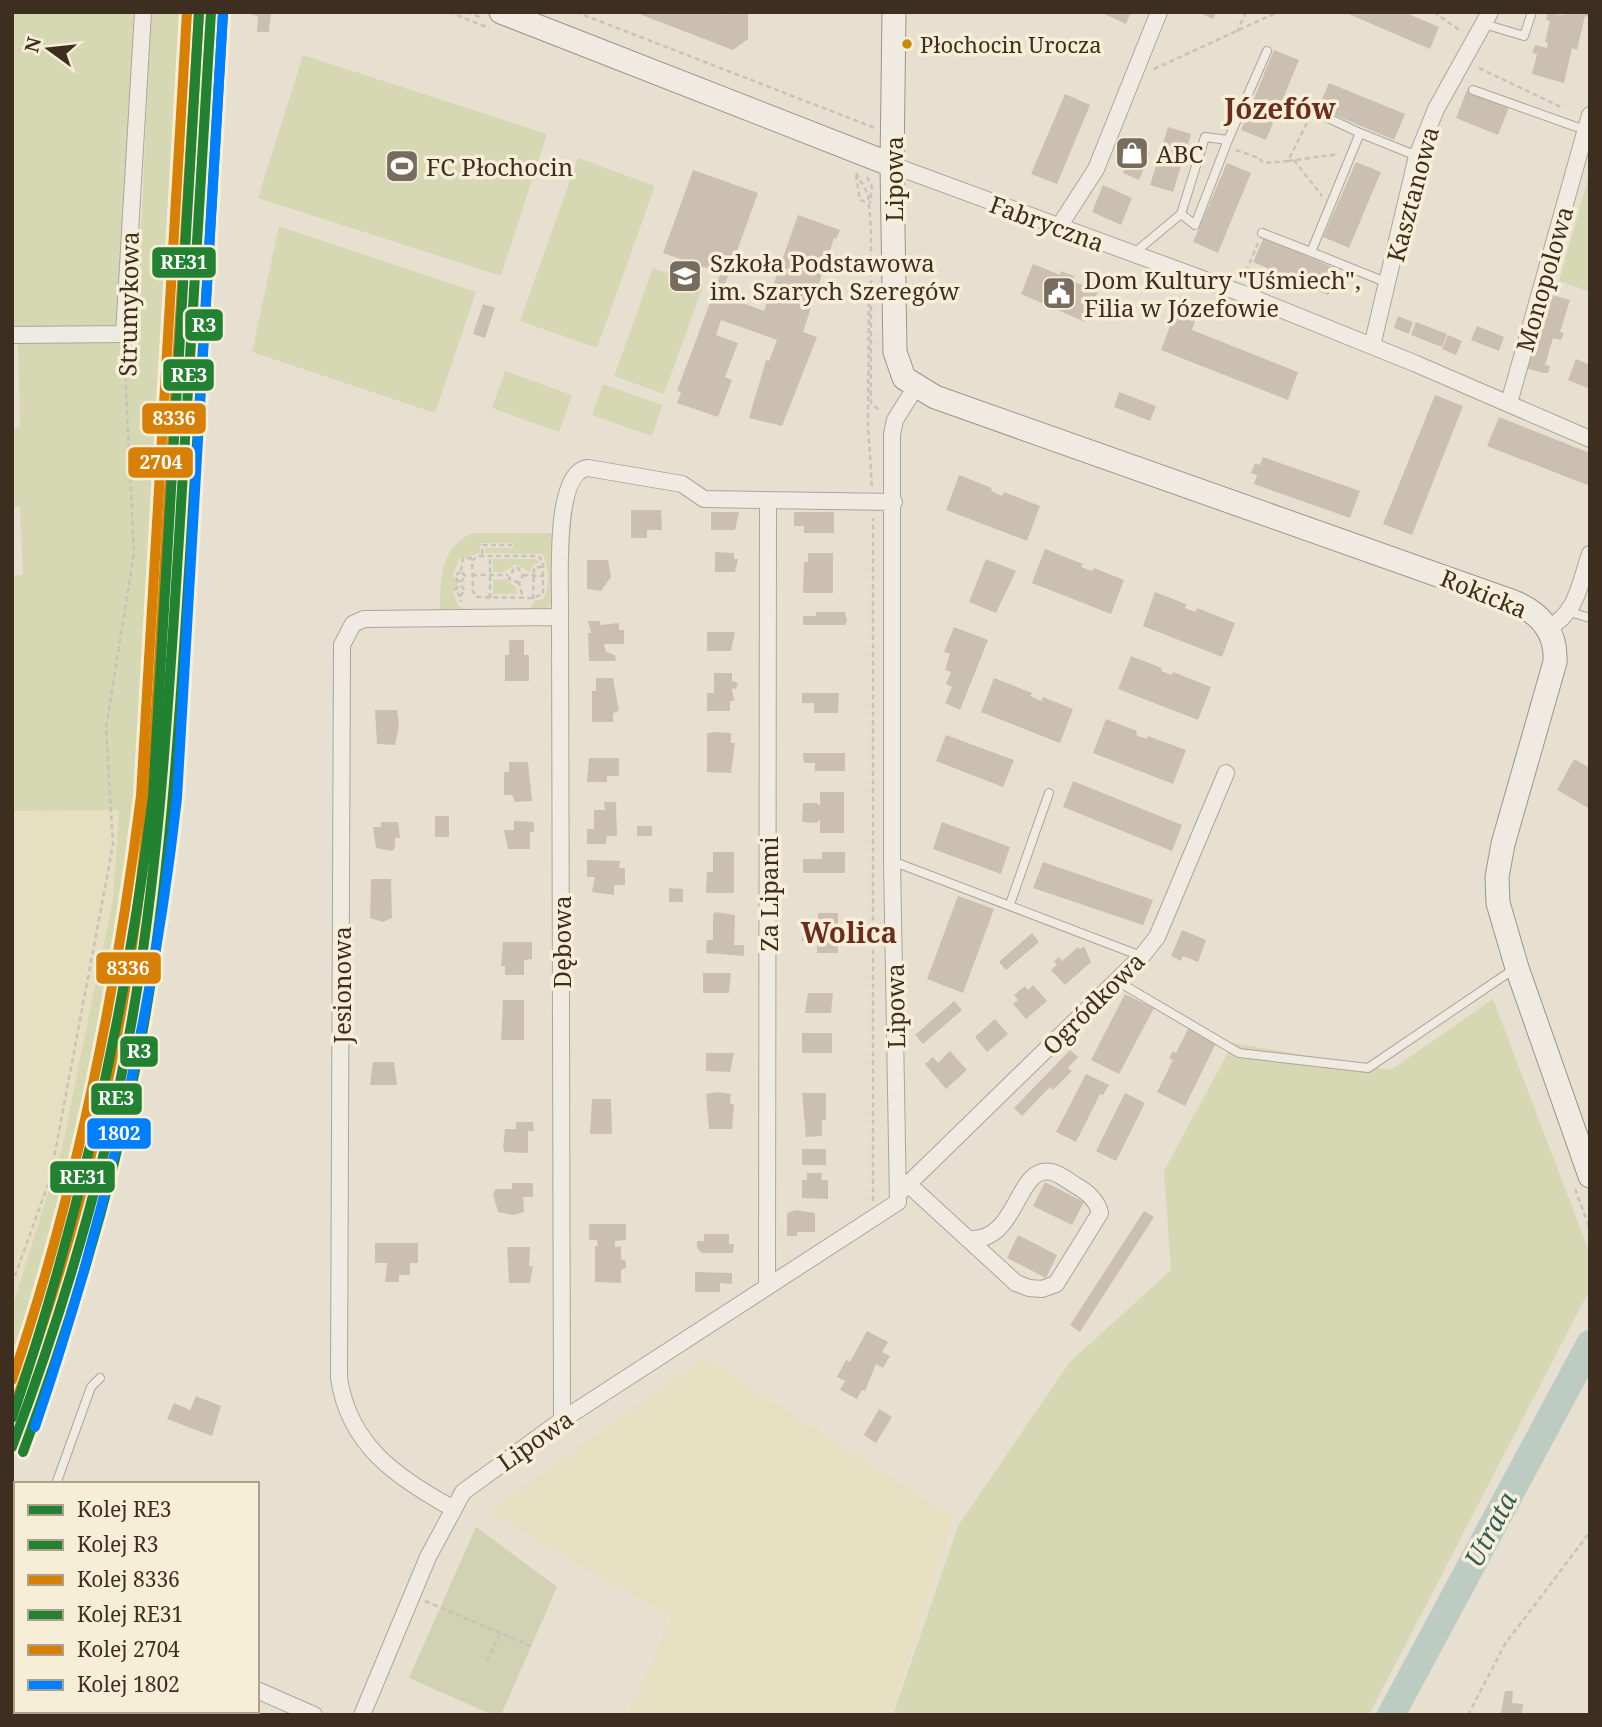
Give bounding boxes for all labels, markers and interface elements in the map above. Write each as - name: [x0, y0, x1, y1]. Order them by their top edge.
- north arrow: [14, 14, 84, 84]
- place label: Płochocin Urocza: [920, 29, 1102, 59]
- text: N: [18, 34, 47, 55]
- marker: Płochocin Urocza: [900, 37, 914, 51]
- district label: Józefów: [1223, 89, 1336, 127]
- street label: Kasztanowa: [1378, 123, 1446, 265]
- shop icon: ABC: [1113, 134, 1151, 172]
- street label: Lipowa: [877, 136, 910, 222]
- place label: ABC: [1156, 137, 1203, 170]
- sports icon: FC Płochocin: [383, 147, 421, 185]
- place label: FC Płochocin: [426, 150, 573, 183]
- street label: Fabryczna: [985, 187, 1109, 259]
- street label: Monopolowa: [1507, 202, 1581, 356]
- street label: Strumykowa: [110, 231, 146, 377]
- line badge: RE31: [151, 246, 217, 279]
- place label: Szkoła Podstawowa im. Szarych Szeregów: [710, 246, 960, 307]
- text: RE31: [160, 249, 208, 275]
- school or university icon: Szkoła Podstawowa im. Szarych Szeregów: [666, 257, 704, 295]
- place label: Dom Kultury "Uśmiech", Filia w Józefowie: [1084, 263, 1361, 324]
- public building icon: Dom Kultury "Uśmiech", Filia w Józefowie: [1040, 274, 1078, 312]
- line badge: R3: [184, 308, 224, 342]
- text: R3: [192, 312, 216, 338]
- line badge: RE3: [162, 358, 215, 392]
- text: RE3: [171, 362, 207, 388]
- line badge: 8336: [141, 402, 207, 435]
- text: 8336: [153, 405, 196, 431]
- line badge: 2704: [127, 446, 194, 479]
- text: 2704: [140, 449, 183, 475]
- street label: Rokicka: [1436, 561, 1532, 625]
- street label: Za Lipami: [752, 836, 785, 952]
- street label: Dębowa: [545, 895, 578, 989]
- district label: Wolica: [801, 913, 897, 951]
- street label: Jesionowa: [325, 926, 358, 1045]
- street label: Ogródkowa: [1035, 945, 1151, 1061]
- line badge: 8336: [95, 951, 162, 985]
- text: 8336: [107, 955, 150, 981]
- street label: Lipowa: [878, 963, 912, 1049]
- line badge: R3: [119, 1035, 159, 1068]
- text: R3: [127, 1038, 151, 1064]
- line badge: RE3: [90, 1082, 143, 1116]
- text: RE3: [98, 1085, 134, 1111]
- line badge: 1802: [86, 1117, 152, 1150]
- text: 1802: [98, 1120, 140, 1146]
- line badge: RE31: [49, 1160, 116, 1194]
- text: RE31: [59, 1164, 107, 1190]
- street label: Lipowa: [491, 1402, 579, 1478]
- legend: [14, 1482, 259, 1713]
- water label: Utrata: [1455, 1485, 1525, 1573]
- text: Kolej RE3: [77, 1495, 172, 1523]
- text: Kolej R3: [77, 1530, 158, 1558]
- text: Kolej 8336: [77, 1565, 180, 1593]
- text: Kolej RE31: [77, 1600, 183, 1628]
- text: Kolej 2704: [77, 1635, 180, 1663]
- text: Kolej 1802: [77, 1670, 180, 1698]

